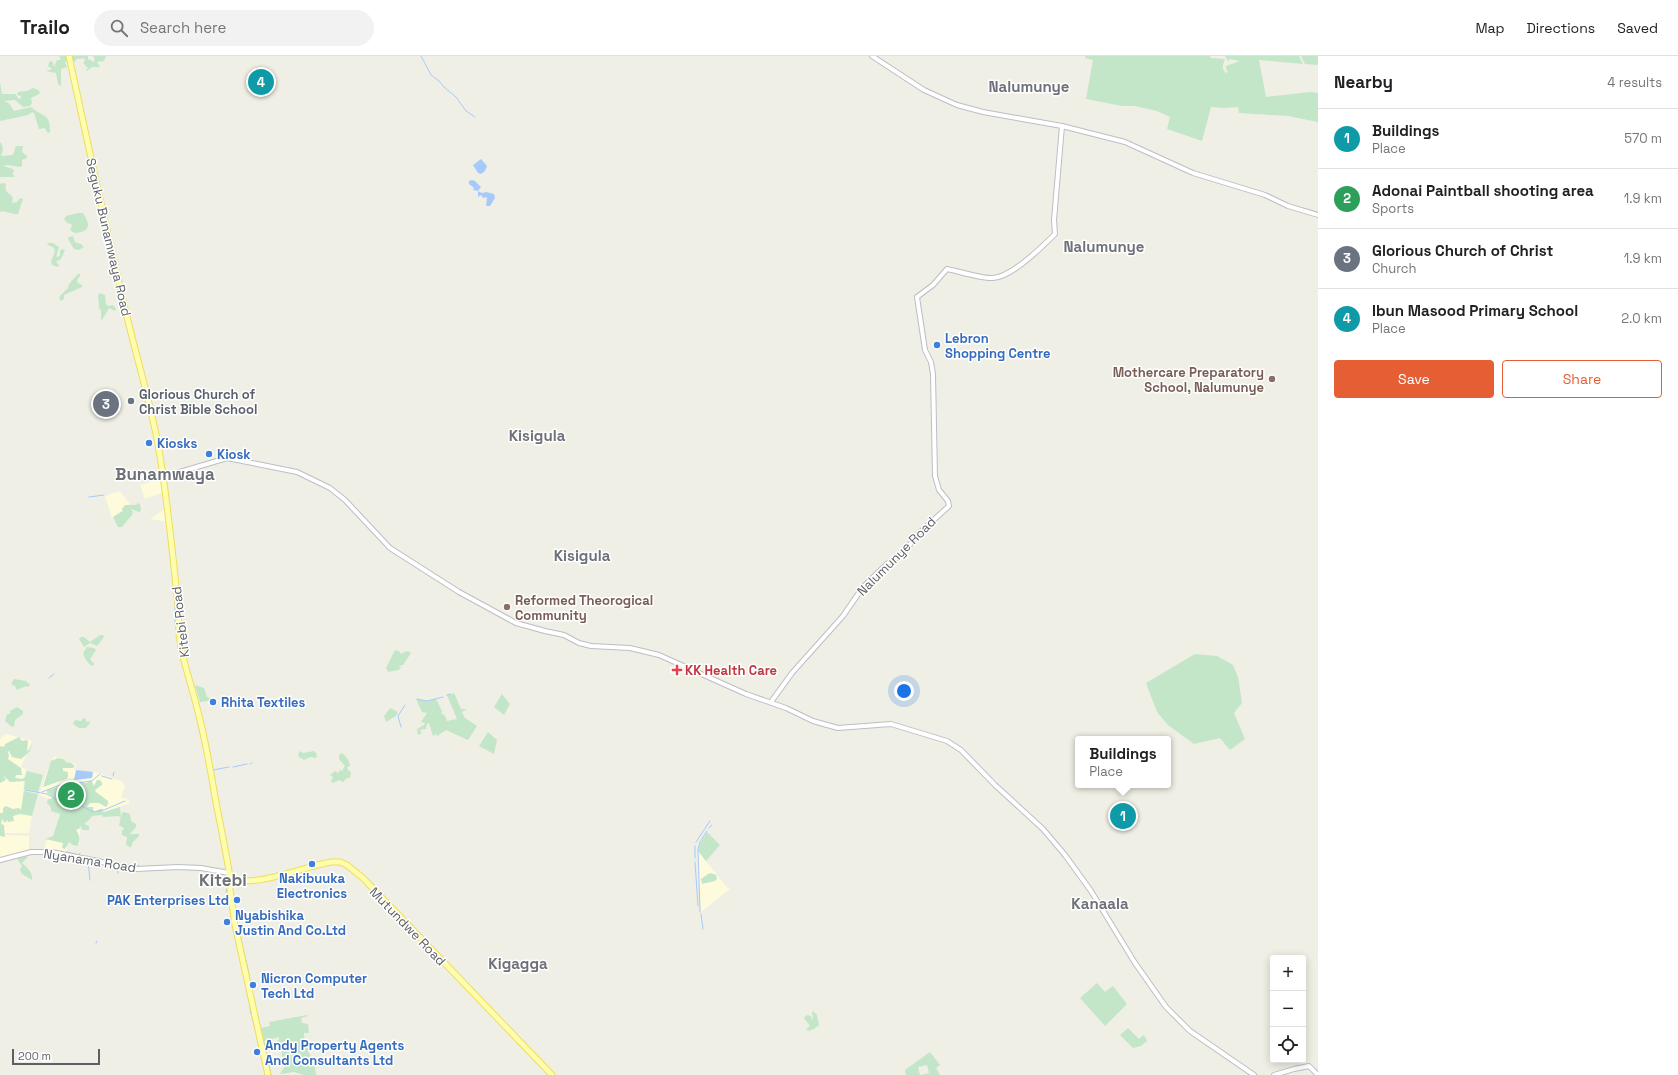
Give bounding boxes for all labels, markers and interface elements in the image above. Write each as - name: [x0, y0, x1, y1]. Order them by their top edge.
- search box: [94, 10, 374, 46]
- text: Trailo: [20, 15, 70, 40]
- icon: search: [108, 17, 130, 39]
- text: Search here: [140, 18, 226, 37]
- text: Map: [1475, 19, 1505, 37]
- text: Directions: [1527, 19, 1595, 37]
- text: Saved: [1617, 19, 1658, 37]
- pin: 4: [248, 67, 274, 97]
- text: Nearby: [1334, 71, 1393, 93]
- text: 4 results: [1607, 74, 1662, 91]
- district label: Nalumunye: [989, 77, 1070, 96]
- text: Buildings: [1372, 121, 1439, 140]
- text: 1: [1344, 130, 1350, 147]
- text: 570 m: [1624, 130, 1662, 147]
- text: Place: [1372, 140, 1406, 157]
- street label: Seguku Bunamwaya Road: [82, 156, 135, 318]
- text: Adonai Paintball shooting area: [1372, 181, 1594, 200]
- text: 2: [1343, 190, 1351, 207]
- text: 1.9 km: [1624, 190, 1662, 207]
- text: Sports: [1372, 200, 1414, 217]
- district label: Nalumunye: [1064, 237, 1145, 256]
- text: Glorious Church of Christ: [1372, 241, 1553, 260]
- text: 3: [1343, 250, 1351, 267]
- text: 1.9 km: [1624, 250, 1662, 267]
- text: Church: [1372, 260, 1417, 277]
- text: Ibun Masood Primary School: [1372, 301, 1578, 320]
- text: 4: [1343, 310, 1351, 327]
- text: 2.0 km: [1621, 310, 1662, 327]
- text: Place: [1372, 320, 1406, 337]
- place label: Lebron Shopping Centre: [945, 330, 1051, 362]
- marker: Lebron Shopping Centre: [932, 340, 942, 350]
- button: Save: [1334, 360, 1494, 398]
- button: Share: [1502, 360, 1662, 398]
- place label: Mothercare Preparatory School, Nalumunye: [1113, 364, 1264, 396]
- marker: Mothercare Preparatory School, Nalumunye: [1267, 374, 1277, 384]
- place label: Glorious Church of Christ Bible School: [139, 386, 257, 418]
- pin: 3: [93, 389, 119, 419]
- marker: Glorious Church of Christ Bible School: [126, 396, 136, 406]
- district label: Kisigula: [509, 426, 566, 445]
- place label: Kiosks: [157, 435, 198, 452]
- marker: Kiosks: [144, 438, 154, 448]
- place label: Kiosk: [217, 446, 251, 463]
- marker: Kiosk: [204, 449, 214, 459]
- district label: Bunamwaya: [115, 463, 215, 485]
- street label: Nalumunye Road: [853, 513, 940, 600]
- district label: Kisigula: [554, 546, 611, 565]
- street label: Kitebi Road: [168, 585, 193, 658]
- place label: Reformed Theorogical Community: [515, 592, 653, 624]
- marker: Reformed Theorogical Community: [502, 602, 512, 612]
- place label: KK Health Care: [685, 662, 777, 679]
- marker: KK Health Care: [672, 665, 682, 675]
- your location: [894, 681, 914, 701]
- place label: Rhita Textiles: [221, 694, 306, 711]
- marker: Rhita Textiles: [208, 697, 218, 707]
- popup: [1075, 736, 1171, 788]
- text: Buildings: [1089, 744, 1157, 763]
- text: Place: [1089, 763, 1123, 780]
- pin: 2: [58, 780, 84, 810]
- pin: 1: [1110, 801, 1136, 831]
- street label: Nyanama Road: [42, 845, 137, 876]
- marker: Nakibuuka Electronics: [307, 859, 317, 869]
- district label: Kitebi: [199, 869, 247, 891]
- place label: Nakibuuka Electronics: [277, 870, 347, 902]
- street label: Mutundwe Road: [366, 883, 449, 969]
- place label: PAK Enterprises Ltd: [107, 892, 229, 909]
- district label: Kanaala: [1071, 894, 1129, 913]
- marker: PAK Enterprises Ltd: [232, 895, 242, 905]
- place label: Nyabishika Justin And Co.Ltd: [235, 907, 346, 939]
- marker: Nyabishika Justin And Co.Ltd: [222, 917, 232, 927]
- district label: Kigagga: [488, 954, 548, 973]
- map controls: [1270, 955, 1306, 1063]
- button: +: [1270, 955, 1306, 991]
- place label: Nicron Computer Tech Ltd: [261, 970, 367, 1002]
- marker: Nicron Computer Tech Ltd: [248, 980, 258, 990]
- button: −: [1270, 991, 1306, 1027]
- button: locate: [1270, 1027, 1306, 1063]
- place label: Andy Property Agents And Consultants Ltd: [265, 1037, 404, 1069]
- scale bar: [12, 1047, 100, 1066]
- marker: Andy Property Agents And Consultants Ltd: [252, 1047, 262, 1057]
- text: 200 m: [18, 1049, 51, 1063]

